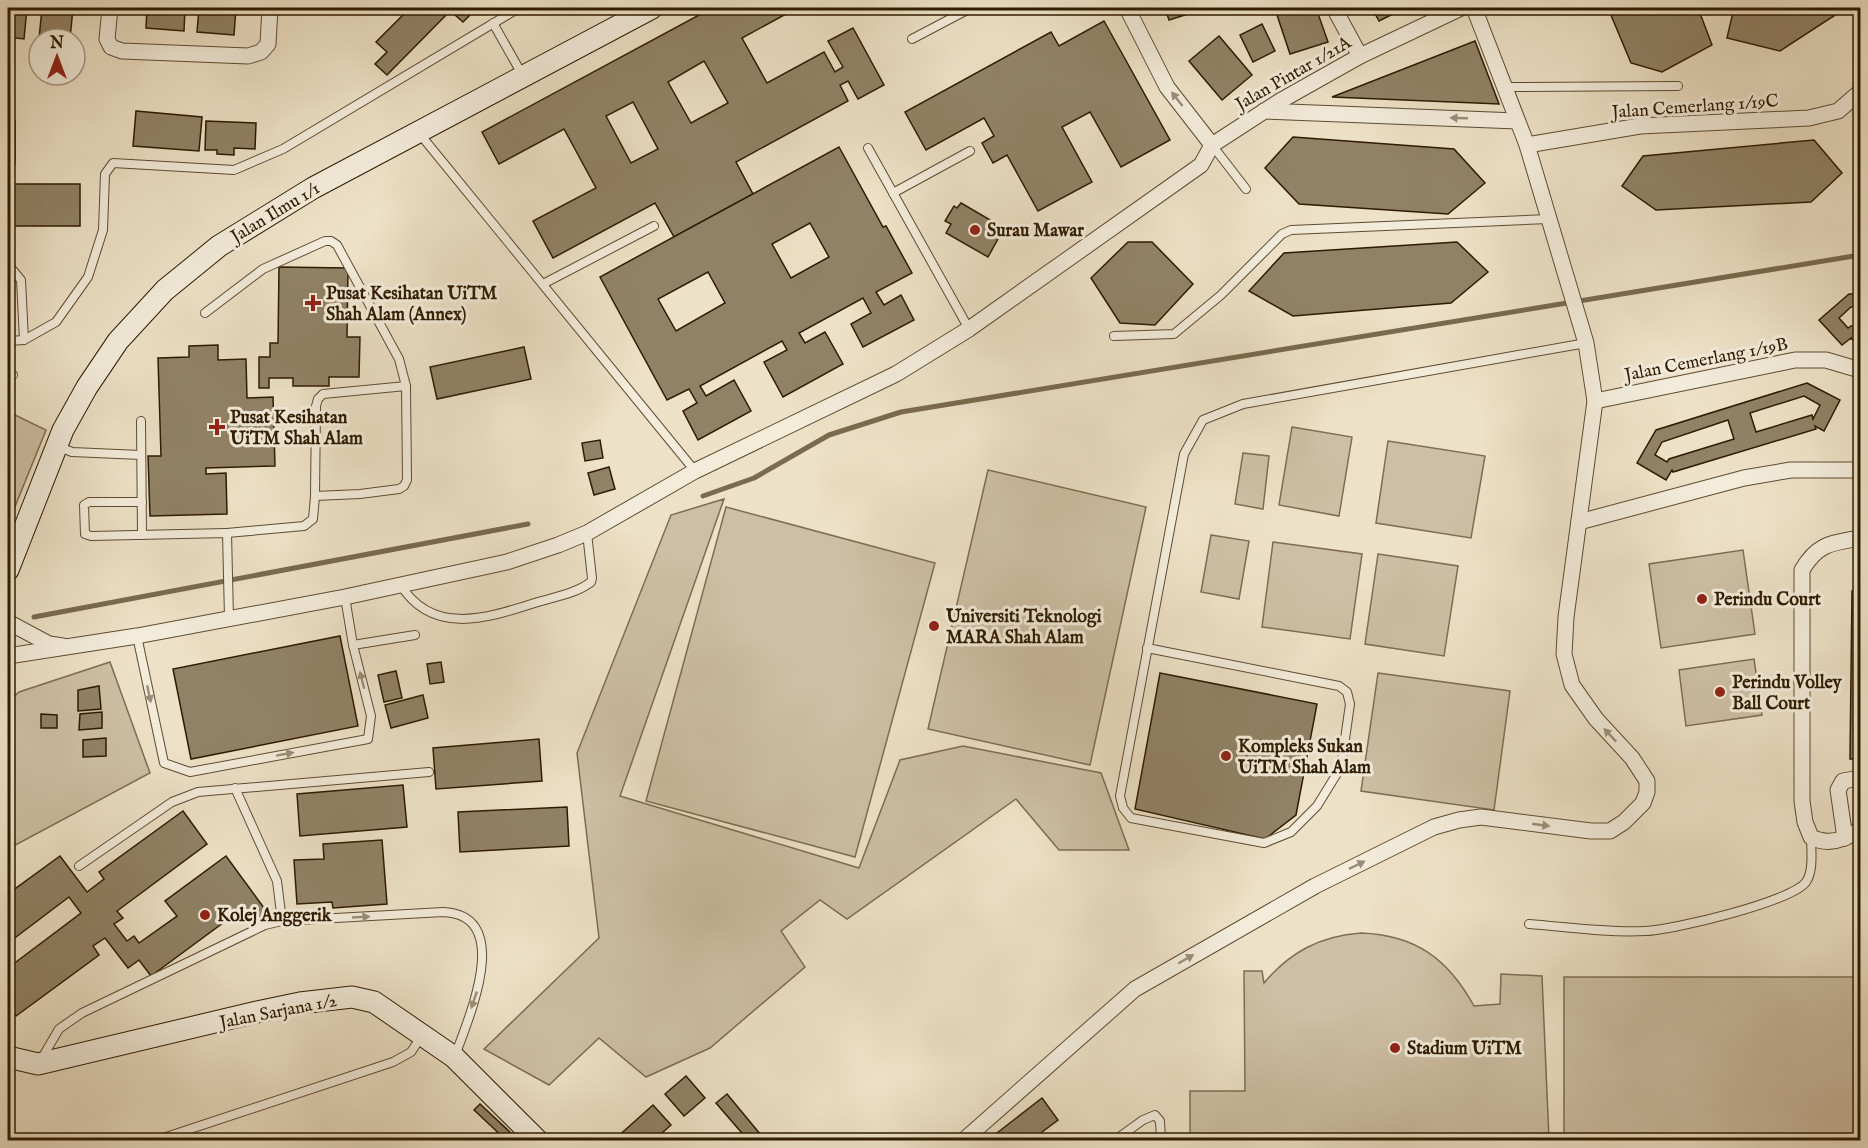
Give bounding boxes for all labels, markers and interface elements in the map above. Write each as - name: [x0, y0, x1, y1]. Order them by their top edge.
- north arrow: [27, 27, 87, 87]
- street label: Jalan Pintar 1/21A: [1230, 31, 1357, 118]
- text: N: [49, 34, 64, 54]
- street label: Jalan Cemerlang 1/19C: [1609, 90, 1779, 125]
- one-way arrow: [1170, 91, 1183, 107]
- one-way arrow: [1449, 114, 1468, 123]
- street label: Jalan Ilmu 1/1: [225, 178, 325, 250]
- place label: Surau Mawar: [987, 220, 1084, 243]
- marker: Surau Mawar: [968, 223, 982, 237]
- place label: Pusat Kesihatan UiTM Shah Alam (Annex): [326, 283, 497, 327]
- marker: Pusat Kesihatan UiTM Shah Alam (Annex): [304, 294, 322, 312]
- street label: Jalan Cemerlang 1/19B: [1621, 333, 1790, 388]
- place label: Pusat Kesihatan UiTM Shah Alam: [229, 407, 363, 451]
- marker: Pusat Kesihatan UiTM Shah Alam: [208, 418, 226, 436]
- place label: Perindu Court: [1714, 589, 1822, 612]
- marker: Perindu Court: [1695, 592, 1709, 606]
- place label: Universiti Teknologi MARA Shah Alam: [945, 606, 1102, 650]
- marker: Universiti Teknologi MARA Shah Alam: [927, 619, 941, 633]
- one-way arrow: [356, 671, 366, 690]
- place label: Perindu Volley Ball Court: [1732, 672, 1843, 716]
- one-way arrow: [145, 684, 155, 703]
- marker: Perindu Volley Ball Court: [1713, 685, 1727, 699]
- one-way arrow: [1604, 728, 1618, 742]
- place label: Kompleks Sukan UiTM Shah Alam: [1237, 736, 1371, 780]
- one-way arrow: [276, 749, 295, 758]
- marker: Kompleks Sukan UiTM Shah Alam: [1219, 749, 1233, 763]
- one-way arrow: [1532, 820, 1551, 829]
- one-way arrow: [1348, 861, 1365, 870]
- place label: Kolej Anggerik: [217, 905, 333, 928]
- marker: Kolej Anggerik: [198, 908, 212, 922]
- one-way arrow: [352, 912, 371, 921]
- one-way arrow: [1178, 954, 1195, 964]
- street label: Jalan Sarjana 1/2: [216, 990, 339, 1035]
- one-way arrow: [469, 991, 479, 1009]
- place label: Stadium UiTM: [1407, 1038, 1522, 1061]
- marker: Stadium UiTM: [1388, 1041, 1402, 1055]

